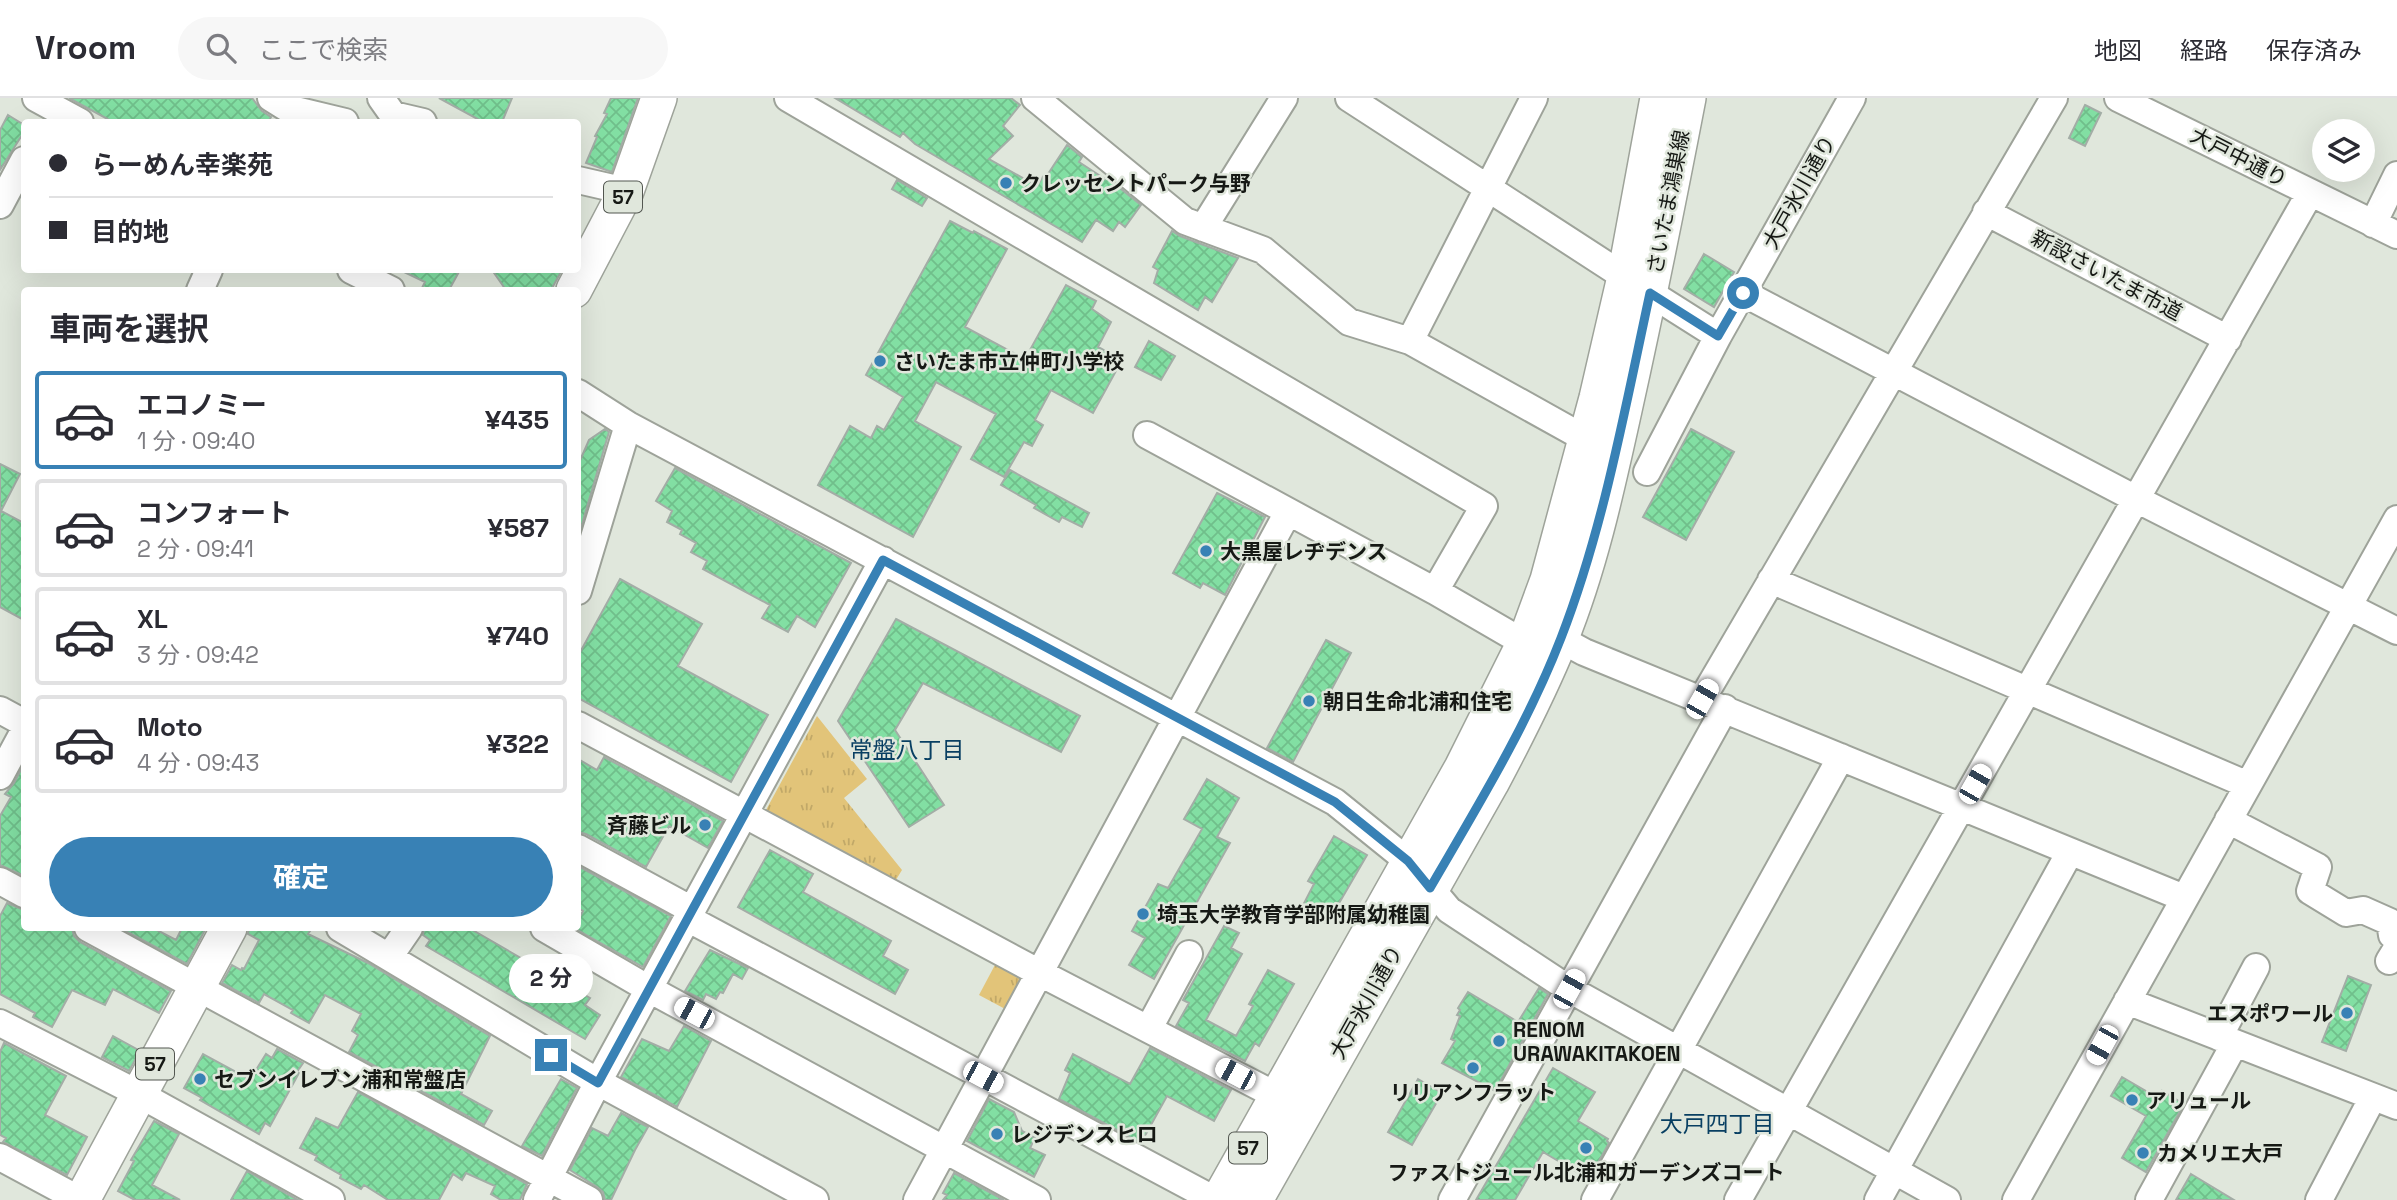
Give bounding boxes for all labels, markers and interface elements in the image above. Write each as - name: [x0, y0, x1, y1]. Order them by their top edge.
- search box: [178, 17, 668, 80]
- text: Vroom: [35, 27, 136, 69]
- icon: search: [202, 29, 240, 67]
- text: ここで検索: [258, 33, 388, 67]
- text: 地図: [2094, 35, 2142, 66]
- text: 経路: [2180, 35, 2228, 66]
- text: 保存済み: [2266, 35, 2362, 66]
- map controls: [2312, 119, 2375, 182]
- button: layers: [2312, 119, 2375, 182]
- street label: 大戸中通り: [2186, 121, 2292, 193]
- street label: さいたま鴻巣線: [1641, 128, 1695, 276]
- street label: 大戸氷川通り: [1757, 130, 1841, 254]
- text: らーめん幸楽苑: [91, 148, 273, 182]
- place label: クレッセントパーク与野: [1020, 170, 1251, 197]
- marker: クレッセントパーク与野: [998, 175, 1014, 191]
- road number: 57: [604, 181, 642, 212]
- text: 目的地: [91, 215, 169, 249]
- street label: 新設さいたま市道: [2027, 224, 2187, 326]
- route start: [1727, 277, 1759, 309]
- text: 車両を選択: [49, 309, 209, 349]
- place label: さいたま市立仲町小学校: [894, 348, 1124, 375]
- marker: さいたま市立仲町小学校: [872, 353, 888, 369]
- text: エコノミー: [137, 388, 267, 422]
- icon: car: [53, 389, 116, 452]
- text: ¥435: [485, 403, 549, 437]
- text: 1 分 · 09:40: [137, 426, 255, 456]
- text: コンフォート: [137, 496, 292, 530]
- icon: car: [53, 497, 116, 560]
- text: ¥587: [488, 511, 549, 545]
- text: 2 分 · 09:41: [137, 534, 254, 564]
- place label: 大黒屋レヂデンス: [1220, 538, 1388, 565]
- marker: 大黒屋レヂデンス: [1198, 543, 1214, 559]
- text: XL: [137, 602, 168, 636]
- icon: car: [53, 605, 116, 668]
- text: ¥740: [486, 619, 549, 653]
- text: 3 分 · 09:42: [137, 640, 259, 670]
- car: [1683, 676, 1722, 722]
- place label: 朝日生命北浦和住宅: [1323, 688, 1512, 715]
- marker: 朝日生命北浦和住宅: [1301, 693, 1317, 709]
- text: Moto: [137, 710, 203, 744]
- icon: car: [53, 713, 116, 776]
- text: ¥322: [486, 727, 549, 761]
- district label: 常盤八丁目: [850, 735, 965, 765]
- text: 4 分 · 09:43: [137, 748, 259, 778]
- car: [1956, 761, 1995, 807]
- place label: 斉藤ビル: [607, 812, 691, 839]
- marker: 斉藤ビル: [697, 817, 713, 833]
- button: 確定: [49, 837, 553, 917]
- place label: 埼玉大学教育学部附属幼稚園: [1157, 901, 1430, 928]
- marker: 埼玉大学教育学部附属幼稚園: [1135, 906, 1151, 922]
- street label: 大戸氷川通り: [1324, 940, 1408, 1064]
- callout: 2 分: [509, 954, 593, 1002]
- text: 2 分: [530, 963, 572, 993]
- car: [1550, 966, 1589, 1012]
- car: [671, 994, 718, 1032]
- place label: エスポワール: [2207, 1000, 2333, 1027]
- marker: エスポワール: [2339, 1005, 2355, 1021]
- place label: RENOM URAWAKITAKOEN: [1513, 1016, 1681, 1067]
- car: [2083, 1022, 2122, 1068]
- marker: RENOM URAWAKITAKOEN: [1491, 1033, 1507, 1049]
- route end: [535, 1039, 567, 1071]
- road number: 57: [136, 1048, 174, 1080]
- car: [1212, 1055, 1259, 1093]
- car: [960, 1058, 1007, 1096]
- marker: リリアンフラット: [1465, 1060, 1481, 1076]
- place label: セブンイレブン浦和常盤店: [214, 1066, 466, 1093]
- marker: セブンイレブン浦和常盤店: [192, 1071, 208, 1087]
- place label: リリアンフラット: [1390, 1079, 1556, 1106]
- place label: アリュール: [2146, 1087, 2251, 1114]
- marker: アリュール: [2124, 1092, 2140, 1108]
- district label: 大戸四丁目: [1660, 1109, 1775, 1139]
- place label: レジデンスヒロ: [1011, 1121, 1158, 1148]
- marker: レジデンスヒロ: [989, 1126, 1005, 1142]
- road number: 57: [1229, 1132, 1267, 1164]
- marker: ファストジュール北浦和ガーデンズコート: [1578, 1140, 1594, 1156]
- place label: カメリエ大戸: [2157, 1140, 2283, 1167]
- marker: カメリエ大戸: [2135, 1145, 2151, 1161]
- place label: ファストジュール北浦和ガーデンズコート: [1387, 1159, 1785, 1186]

